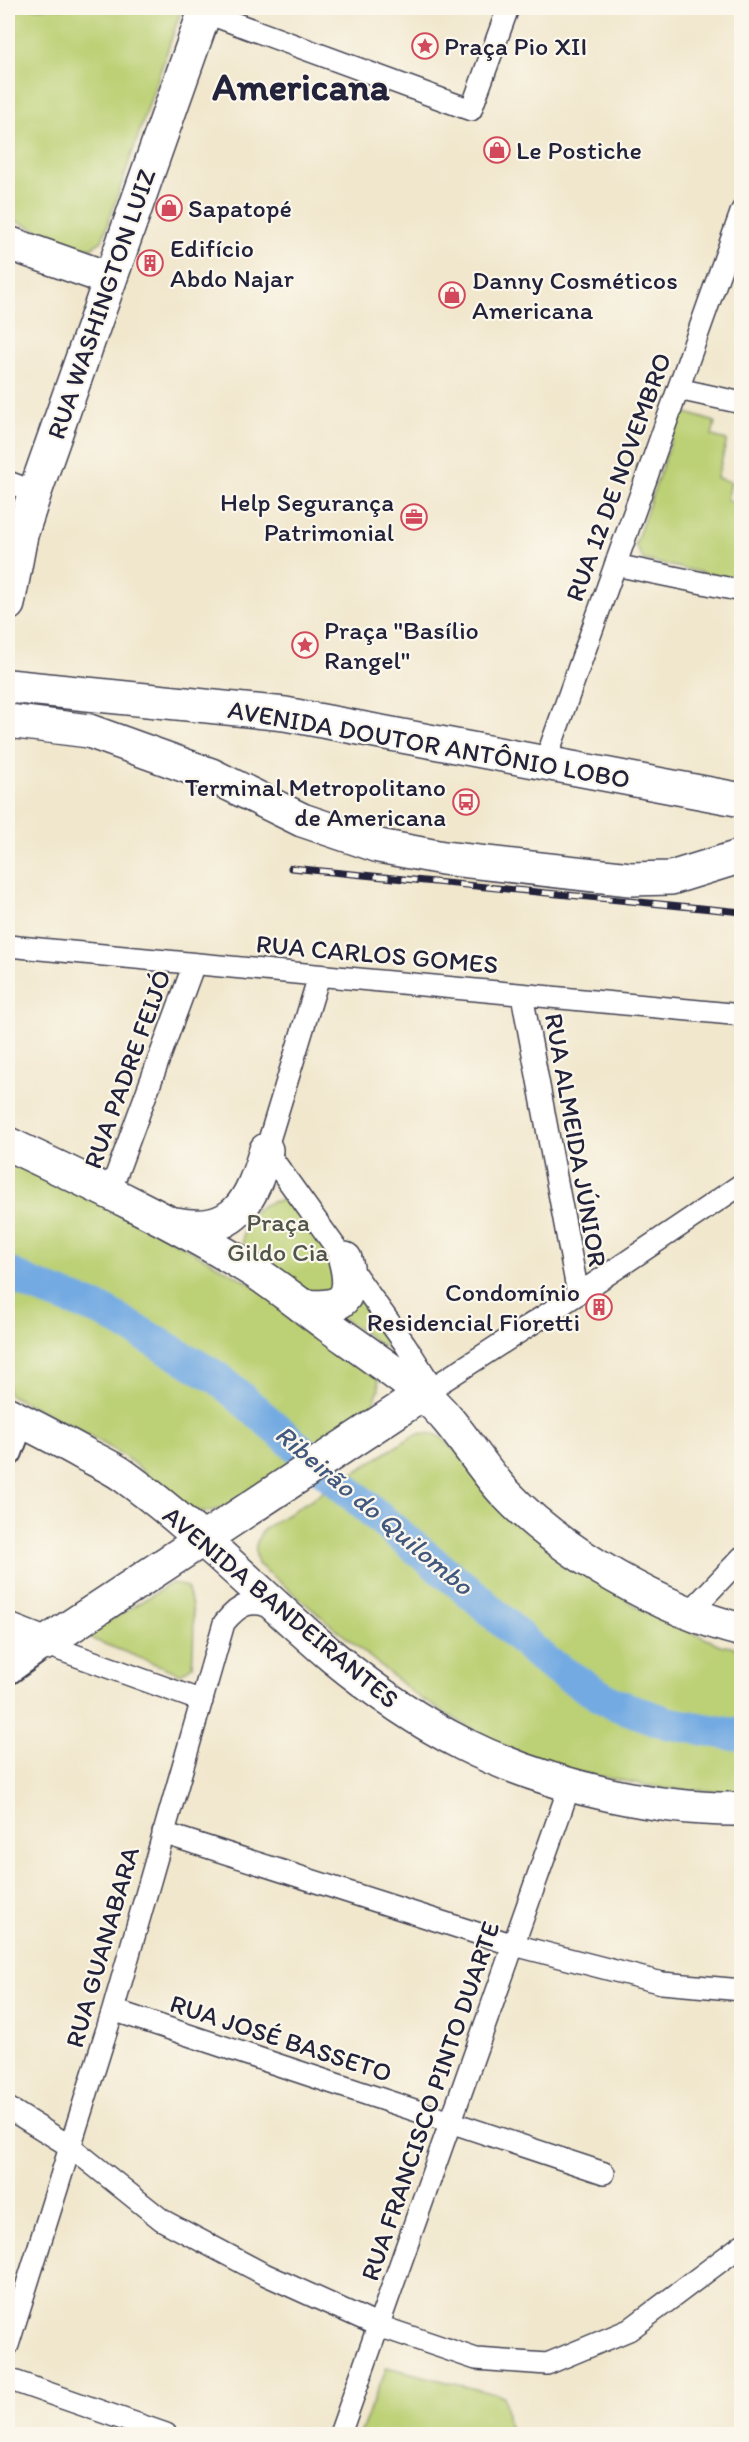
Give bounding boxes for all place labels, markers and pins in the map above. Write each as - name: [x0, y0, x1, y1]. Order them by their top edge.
- place label: Praça Pio XII: [444, 30, 587, 62]
- place icon: Praça Pio XII: [410, 31, 440, 61]
- place label: Le Postiche: [516, 134, 642, 166]
- shop icon: Le Postiche: [482, 135, 512, 165]
- place label: Sapatopé: [188, 192, 292, 224]
- shop icon: Sapatopé: [154, 193, 184, 223]
- place label: Edifício Abdo Najar: [170, 232, 294, 294]
- building icon: Edifício Abdo Najar: [135, 248, 165, 278]
- place label: Danny Cosméticos Americana: [472, 264, 678, 326]
- shop icon: Danny Cosméticos Americana: [437, 280, 467, 310]
- place label: Help Segurança Patrimonial: [220, 486, 394, 548]
- office icon: Help Segurança Patrimonial: [399, 502, 429, 532]
- place label: Praça "Basílio Rangel": [324, 614, 479, 676]
- place icon: Praça "Basílio Rangel": [290, 630, 320, 660]
- place label: Terminal Metropolitano de Americana: [185, 771, 446, 833]
- bus stop icon: Terminal Metropolitano de Americana: [451, 787, 481, 817]
- place label: Condomínio Residencial Fioretti: [367, 1276, 580, 1338]
- building icon: Condomínio Residencial Fioretti: [584, 1292, 614, 1322]

